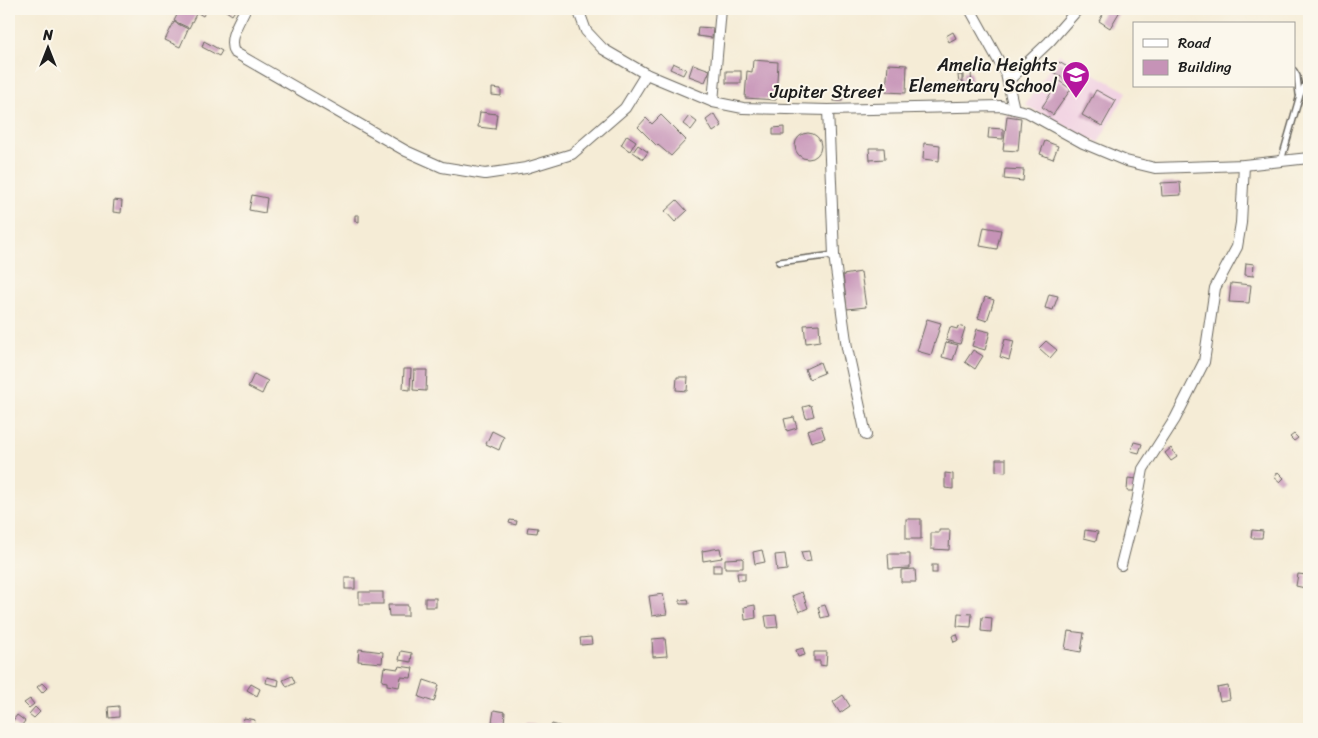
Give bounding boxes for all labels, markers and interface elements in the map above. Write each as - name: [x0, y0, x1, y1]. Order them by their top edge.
- north arrow: [22, 22, 72, 72]
- legend: [1133, 22, 1296, 88]
- text: N: [42, 23, 53, 48]
- text: Road: [1178, 30, 1211, 56]
- place label: Amelia Heights Elementary School: [908, 49, 1058, 102]
- text: Building: [1178, 54, 1232, 80]
- school or university icon: Amelia Heights Elementary School: [1061, 60, 1091, 99]
- street label: Jupiter Street: [769, 76, 884, 108]

